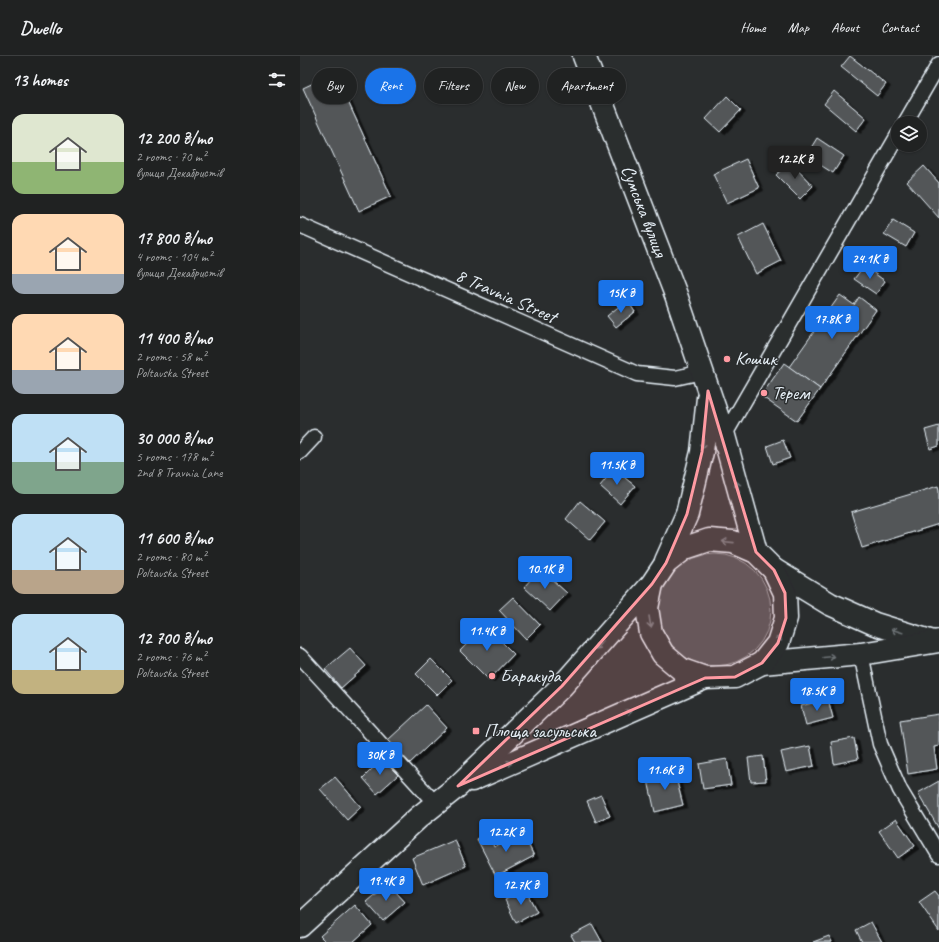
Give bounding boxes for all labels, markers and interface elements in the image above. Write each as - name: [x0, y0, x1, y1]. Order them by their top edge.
- text: Dwello: [20, 16, 61, 40]
- text: Home: [740, 19, 766, 36]
- text: Map: [788, 19, 809, 36]
- text: About: [831, 19, 859, 36]
- text: Contact: [881, 19, 919, 36]
- chip: Buy: [312, 68, 357, 104]
- chip: Rent: [365, 68, 416, 104]
- chip: Filters: [424, 68, 483, 104]
- chip: New: [491, 68, 539, 104]
- chip: Apartment: [547, 68, 626, 104]
- icon: filters: [266, 69, 288, 91]
- text: 13 homes: [12, 70, 68, 91]
- map controls: [891, 116, 927, 152]
- button: layers: [891, 116, 927, 152]
- text: 12 200 ₴/mo: [136, 128, 212, 149]
- icon: home: [44, 130, 92, 178]
- pin: 12.2K ₴: [758, 146, 832, 180]
- text: 2 rooms · 70 m²: [136, 149, 206, 165]
- text: 12.2K ₴: [777, 151, 813, 167]
- street label: Сумська вулиця: [616, 162, 673, 262]
- text: вулиця Декабристів: [136, 165, 222, 181]
- text: 17 800 ₴/mo: [136, 228, 212, 249]
- icon: home: [44, 230, 92, 278]
- pin: 24.1K ₴: [833, 246, 907, 280]
- text: 4 rooms · 104 m²: [136, 249, 212, 265]
- text: 24.1K ₴: [852, 251, 888, 267]
- street label: 8 Travnia Street: [452, 263, 562, 330]
- text: вулиця Декабристів: [136, 265, 222, 281]
- pin: 15K ₴: [593, 280, 649, 314]
- text: 15K ₴: [607, 285, 635, 301]
- pin: 17.8K ₴: [795, 306, 869, 340]
- text: 17.8K ₴: [814, 311, 850, 327]
- text: 11 400 ₴/mo: [136, 328, 212, 349]
- icon: home: [44, 330, 92, 378]
- place label: Кошик: [735, 347, 778, 371]
- text: 2 rooms · 58 m²: [136, 349, 206, 365]
- marker: Кошик: [722, 354, 732, 364]
- text: Poltavska Street: [136, 365, 208, 381]
- place label: Терем: [772, 381, 811, 405]
- marker: Терем: [759, 388, 769, 398]
- text: 30 000 ₴/mo: [136, 428, 212, 449]
- icon: home: [44, 430, 92, 478]
- one-way arrow: [699, 436, 707, 449]
- text: 5 rooms · 178 m²: [136, 449, 212, 465]
- pin: 11.5K ₴: [580, 452, 654, 486]
- text: 11.5K ₴: [599, 457, 635, 473]
- text: 2nd 8 Travnia Lane: [136, 465, 223, 481]
- one-way arrow: [734, 481, 741, 494]
- text: 11 600 ₴/mo: [136, 528, 212, 549]
- icon: home: [44, 530, 92, 578]
- one-way arrow: [722, 538, 735, 546]
- text: 2 rooms · 80 m²: [136, 549, 206, 565]
- pin: 10.1K ₴: [508, 556, 582, 590]
- text: 10.1K ₴: [527, 561, 563, 577]
- text: Poltavska Street: [136, 565, 208, 581]
- one-way arrow: [646, 615, 654, 628]
- pin: 11.4K ₴: [450, 618, 524, 652]
- text: 11.4K ₴: [469, 623, 505, 639]
- one-way arrow: [891, 627, 904, 634]
- text: 12 700 ₴/mo: [136, 628, 212, 649]
- icon: home: [44, 630, 92, 678]
- one-way arrow: [775, 635, 782, 647]
- one-way arrow: [594, 639, 603, 650]
- text: 2 rooms · 76 m²: [136, 649, 206, 665]
- one-way arrow: [822, 653, 835, 661]
- place label: Баракуда: [500, 664, 562, 688]
- text: Poltavska Street: [136, 665, 208, 681]
- marker: Баракуда: [487, 671, 497, 681]
- pin: 18.5K ₴: [780, 678, 854, 712]
- text: 18.5K ₴: [799, 683, 835, 699]
- one-way arrow: [620, 708, 632, 716]
- place label: Площа засульська: [484, 719, 597, 743]
- marker: Площа засульська: [471, 726, 481, 736]
- pin: 30K ₴: [352, 742, 408, 776]
- text: 30K ₴: [366, 747, 394, 763]
- pin: 11.6K ₴: [628, 757, 702, 791]
- one-way arrow: [500, 760, 512, 768]
- text: 11.6K ₴: [647, 762, 683, 778]
- pin: 12.2K ₴: [469, 819, 543, 853]
- text: 12.2K ₴: [488, 824, 524, 840]
- pin: 19.4K ₴: [349, 868, 423, 902]
- pin: 12.7K ₴: [484, 872, 558, 906]
- text: 19.4K ₴: [368, 873, 404, 889]
- text: 12.7K ₴: [503, 877, 539, 893]

